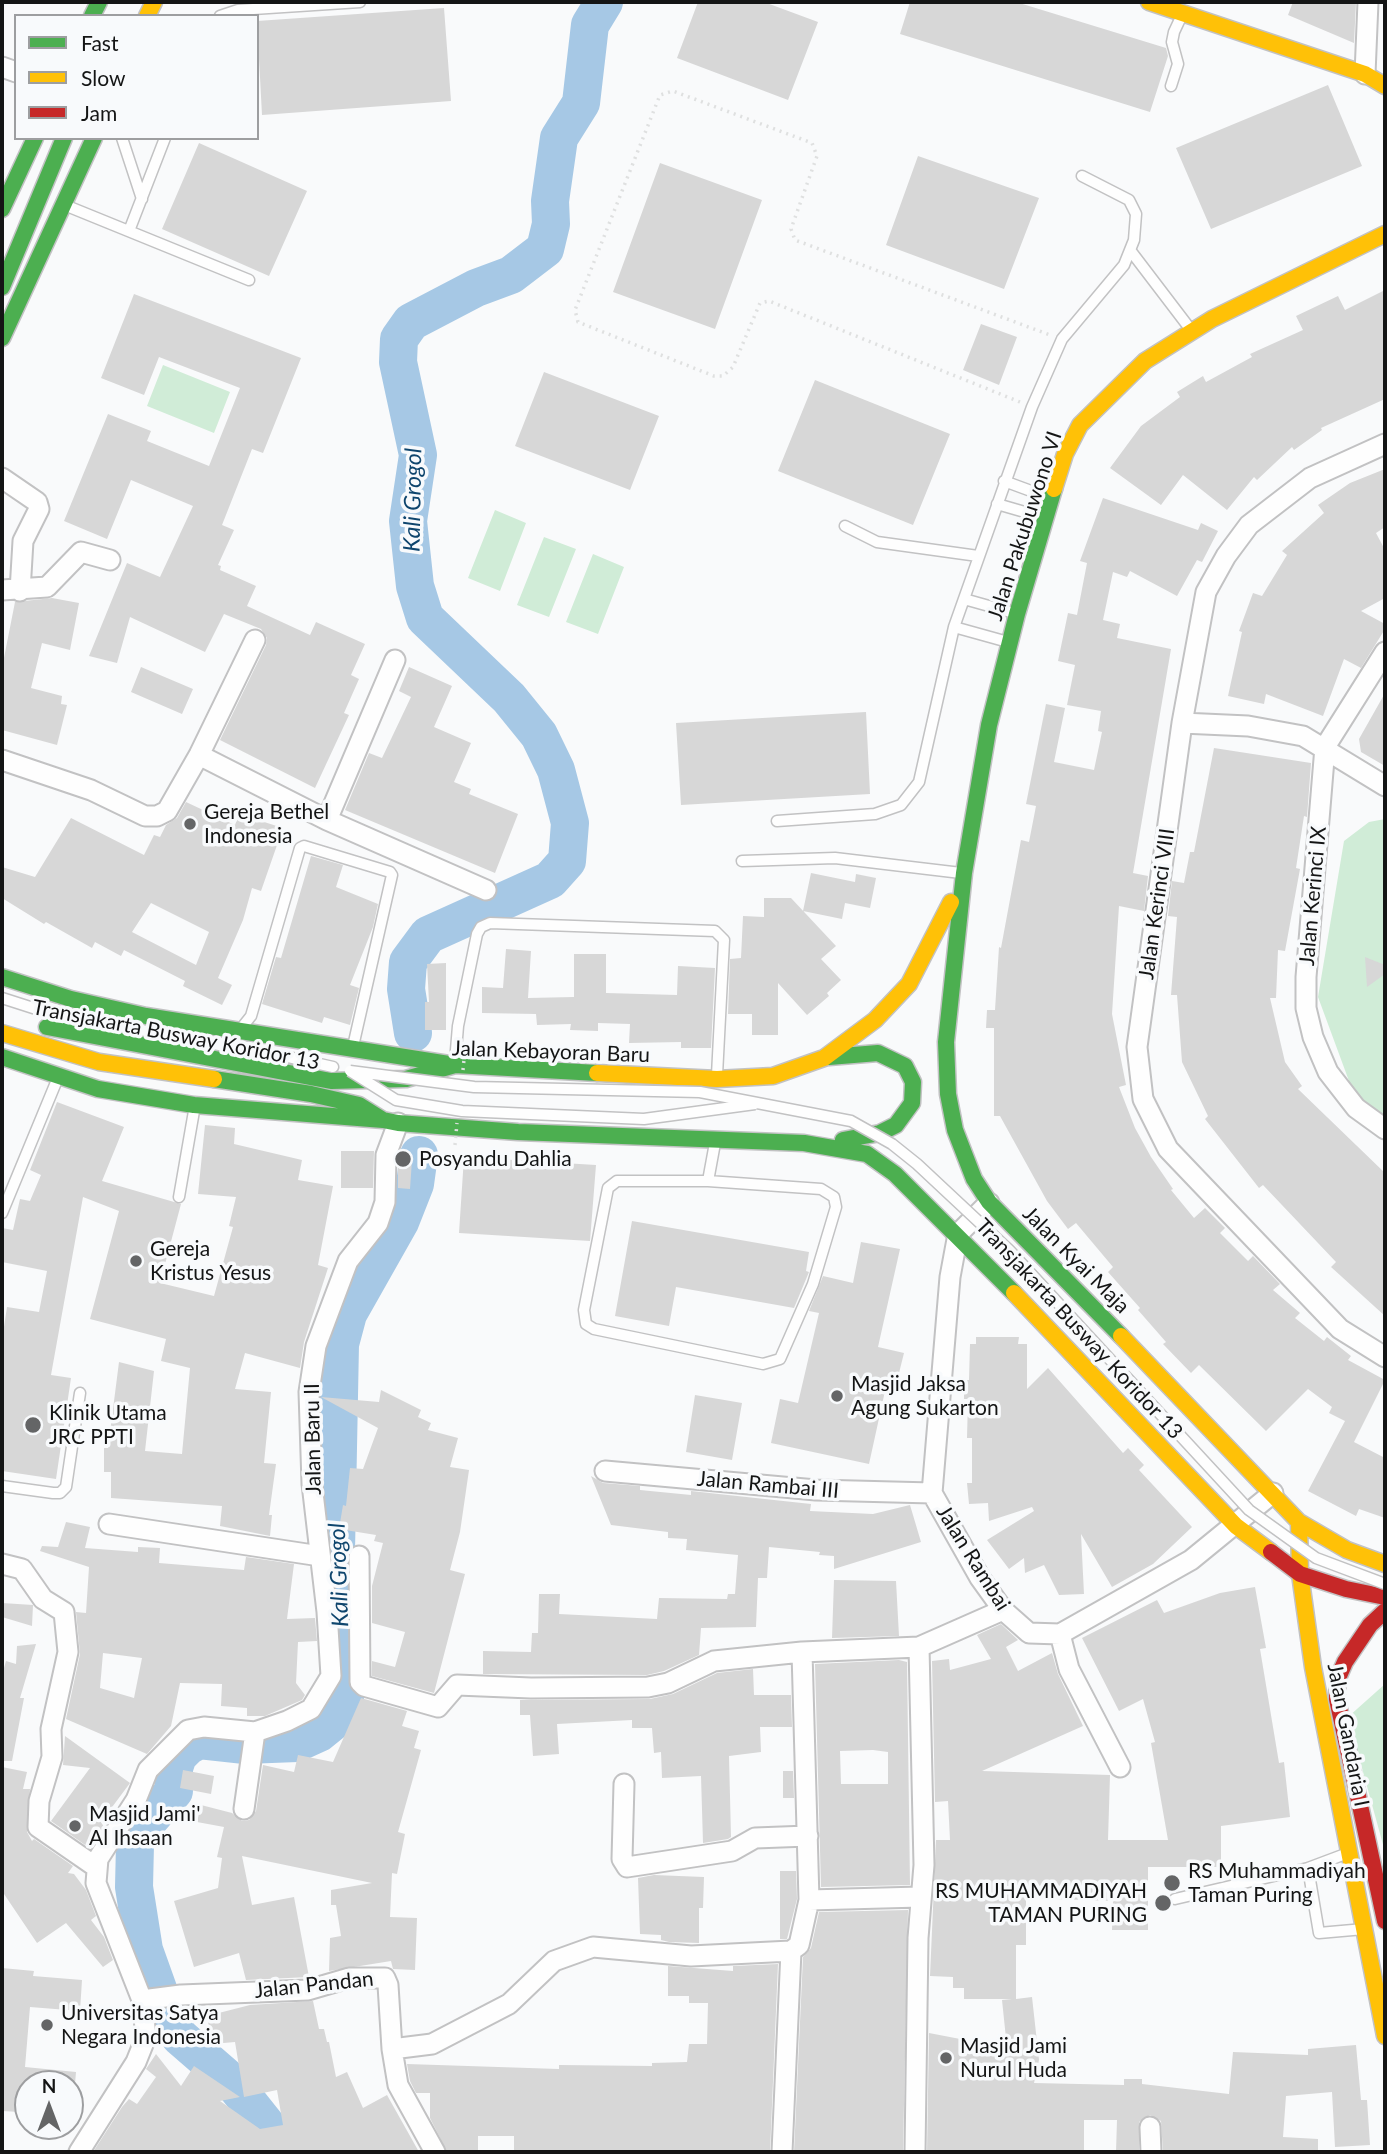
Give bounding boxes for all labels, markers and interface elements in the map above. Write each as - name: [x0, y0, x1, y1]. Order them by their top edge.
- legend: [14, 14, 259, 140]
- text: Fast: [81, 30, 118, 55]
- text: Slow: [81, 65, 125, 90]
- text: Jam: [81, 100, 117, 125]
- street label: Jalan Pakubuwono VI: [983, 428, 1067, 624]
- water label: Kali Grogol: [398, 448, 428, 552]
- place label: Gereja Bethel Indonesia: [204, 799, 329, 849]
- marker: Gereja Bethel Indonesia: [182, 816, 198, 832]
- street label: Jalan Kerinci IX: [1294, 825, 1332, 967]
- street label: Jalan Kerinci VIII: [1134, 827, 1180, 981]
- street label: Transjakarta Busway Koridor 13: [30, 995, 322, 1075]
- street label: Jalan Kebayoran Baru: [452, 1036, 650, 1068]
- place label: Posyandu Dahlia: [419, 1146, 572, 1172]
- marker: Posyandu Dahlia: [393, 1149, 413, 1169]
- street label: Jalan Kyai Maja: [1017, 1201, 1135, 1319]
- street label: Transjakarta Busway Koridor 13: [970, 1214, 1188, 1444]
- place label: Gereja Kristus Yesus: [150, 1236, 271, 1286]
- marker: Gereja Kristus Yesus: [128, 1253, 144, 1269]
- place label: Masjid Jaksa Agung Sukarton: [851, 1371, 999, 1421]
- street label: Jalan Baru II: [299, 1383, 327, 1495]
- marker: Masjid Jaksa Agung Sukarton: [829, 1388, 845, 1404]
- place label: Klinik Utama JRC PPTI: [49, 1400, 167, 1450]
- marker: Klinik Utama JRC PPTI: [23, 1415, 43, 1435]
- street label: Jalan Rambai III: [696, 1466, 840, 1504]
- street label: Jalan Rambai: [931, 1501, 1015, 1615]
- water label: Kali Grogol: [323, 1523, 355, 1627]
- street label: Jalan Gandaria I: [1322, 1661, 1374, 1809]
- place label: Masjid Jami' Al Ihsaan: [89, 1801, 200, 1851]
- marker: Masjid Jami' Al Ihsaan: [67, 1818, 83, 1834]
- place label: RS Muhammadiyah Taman Puring: [1188, 1858, 1366, 1908]
- marker: RS Muhammadiyah Taman Puring: [1162, 1873, 1182, 1893]
- place label: RS MUHAMMADIYAH TAMAN PURING: [935, 1878, 1147, 1928]
- marker: RS MUHAMMADIYAH TAMAN PURING: [1153, 1893, 1173, 1913]
- street label: Jalan Pandan: [253, 1966, 375, 2004]
- place label: Universitas Satya Negara Indonesia: [61, 2000, 221, 2050]
- marker: Universitas Satya Negara Indonesia: [39, 2017, 55, 2033]
- place label: Masjid Jami Nurul Huda: [960, 2033, 1067, 2083]
- marker: Masjid Jami Nurul Huda: [938, 2050, 954, 2066]
- north arrow: [14, 2070, 84, 2140]
- text: N: [42, 2074, 56, 2097]

